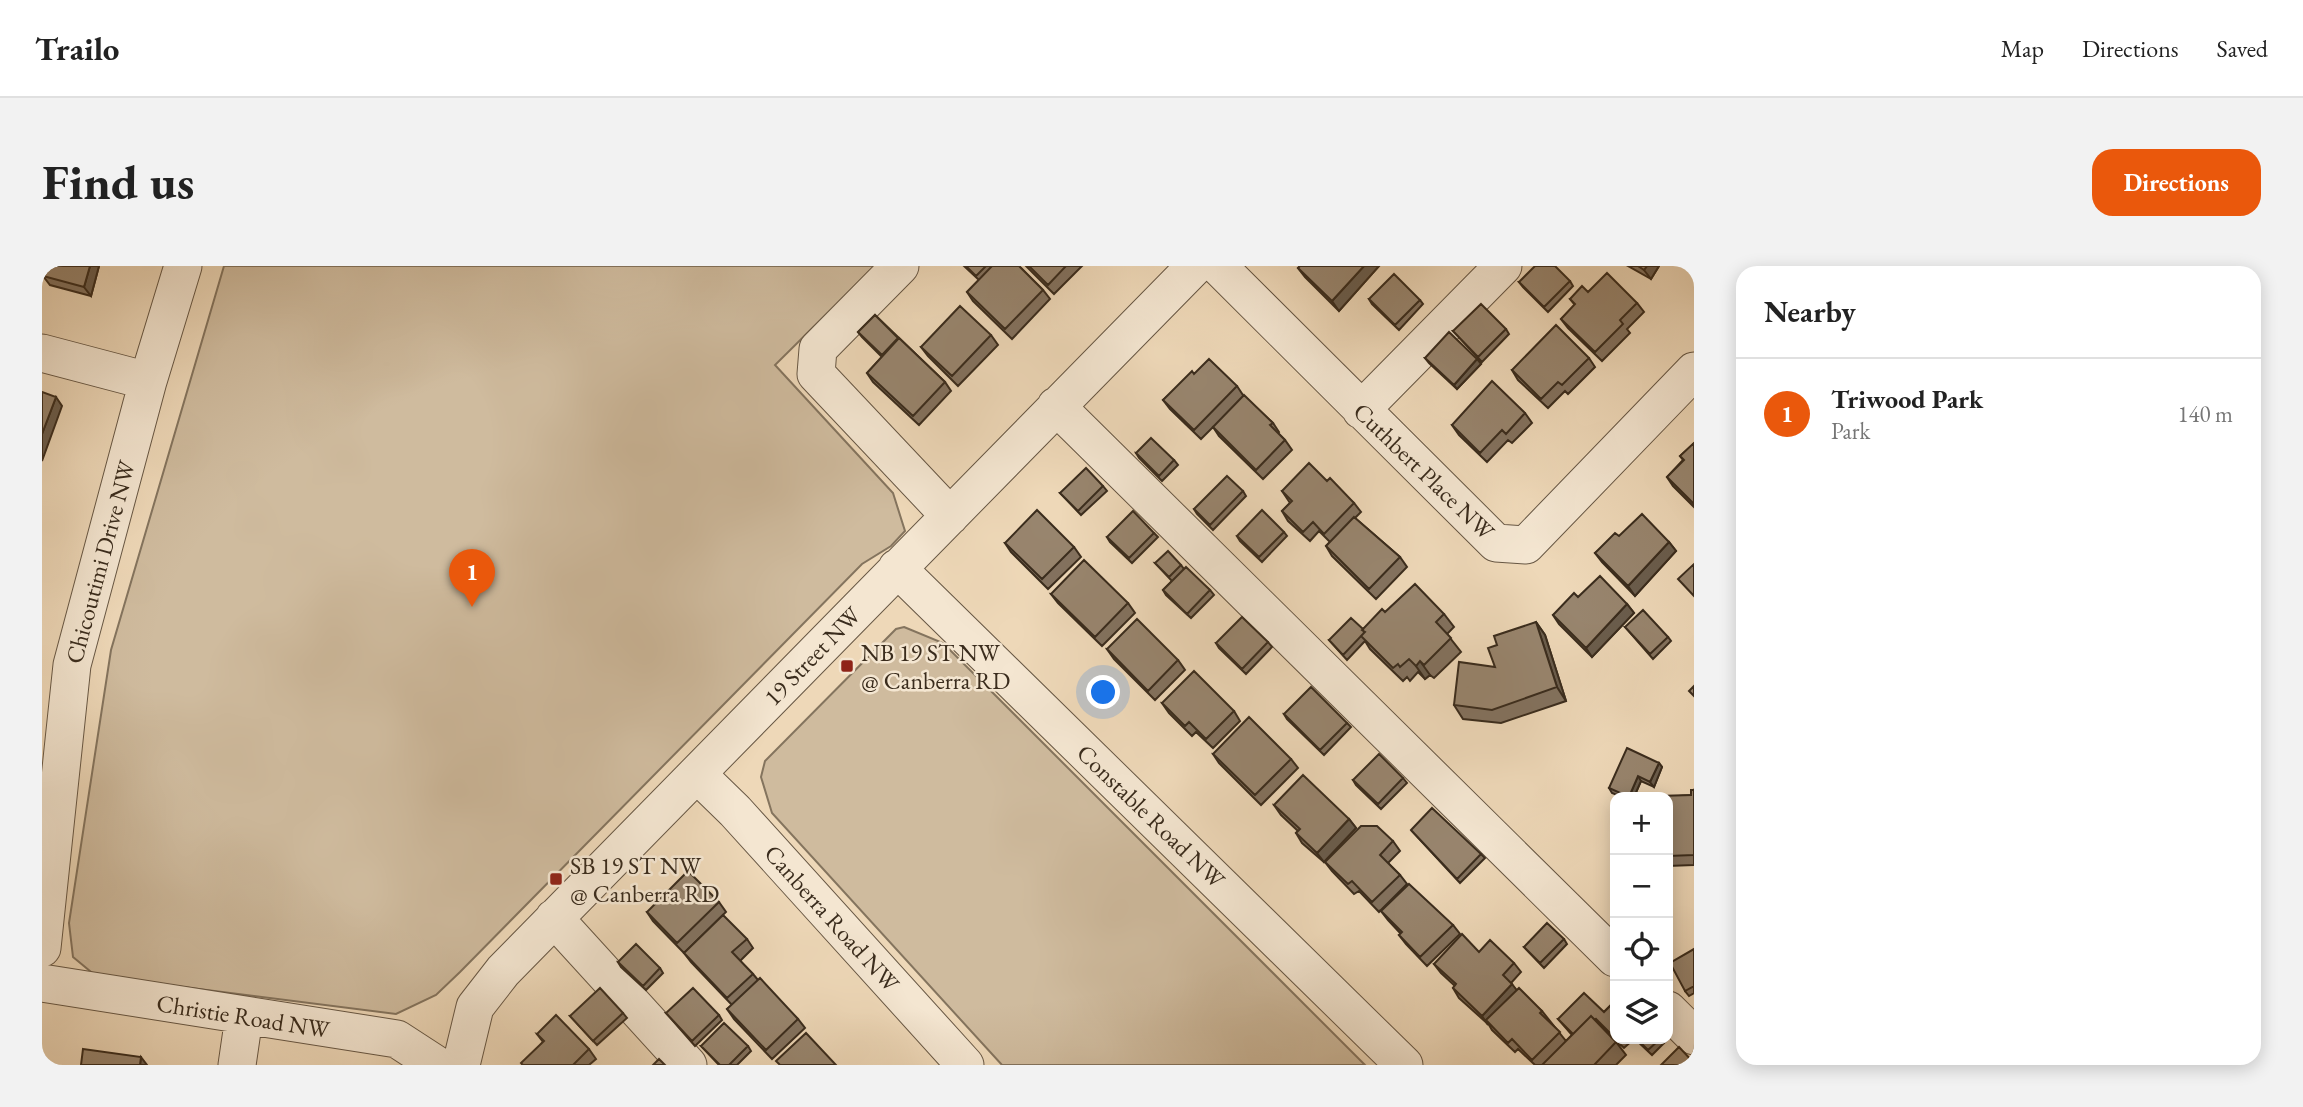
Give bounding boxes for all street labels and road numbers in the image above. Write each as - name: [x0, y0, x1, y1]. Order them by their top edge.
- street label: Cuthbert Place NW: [1347, 396, 1502, 547]
- street label: Chicoutimi Drive NW: [58, 456, 142, 667]
- street label: 19 Street NW: [757, 599, 868, 712]
- street label: Constable Road NW: [1070, 737, 1232, 895]
- street label: Canberra Road NW: [758, 838, 907, 999]
- street label: Christie Road NW: [154, 987, 333, 1045]

